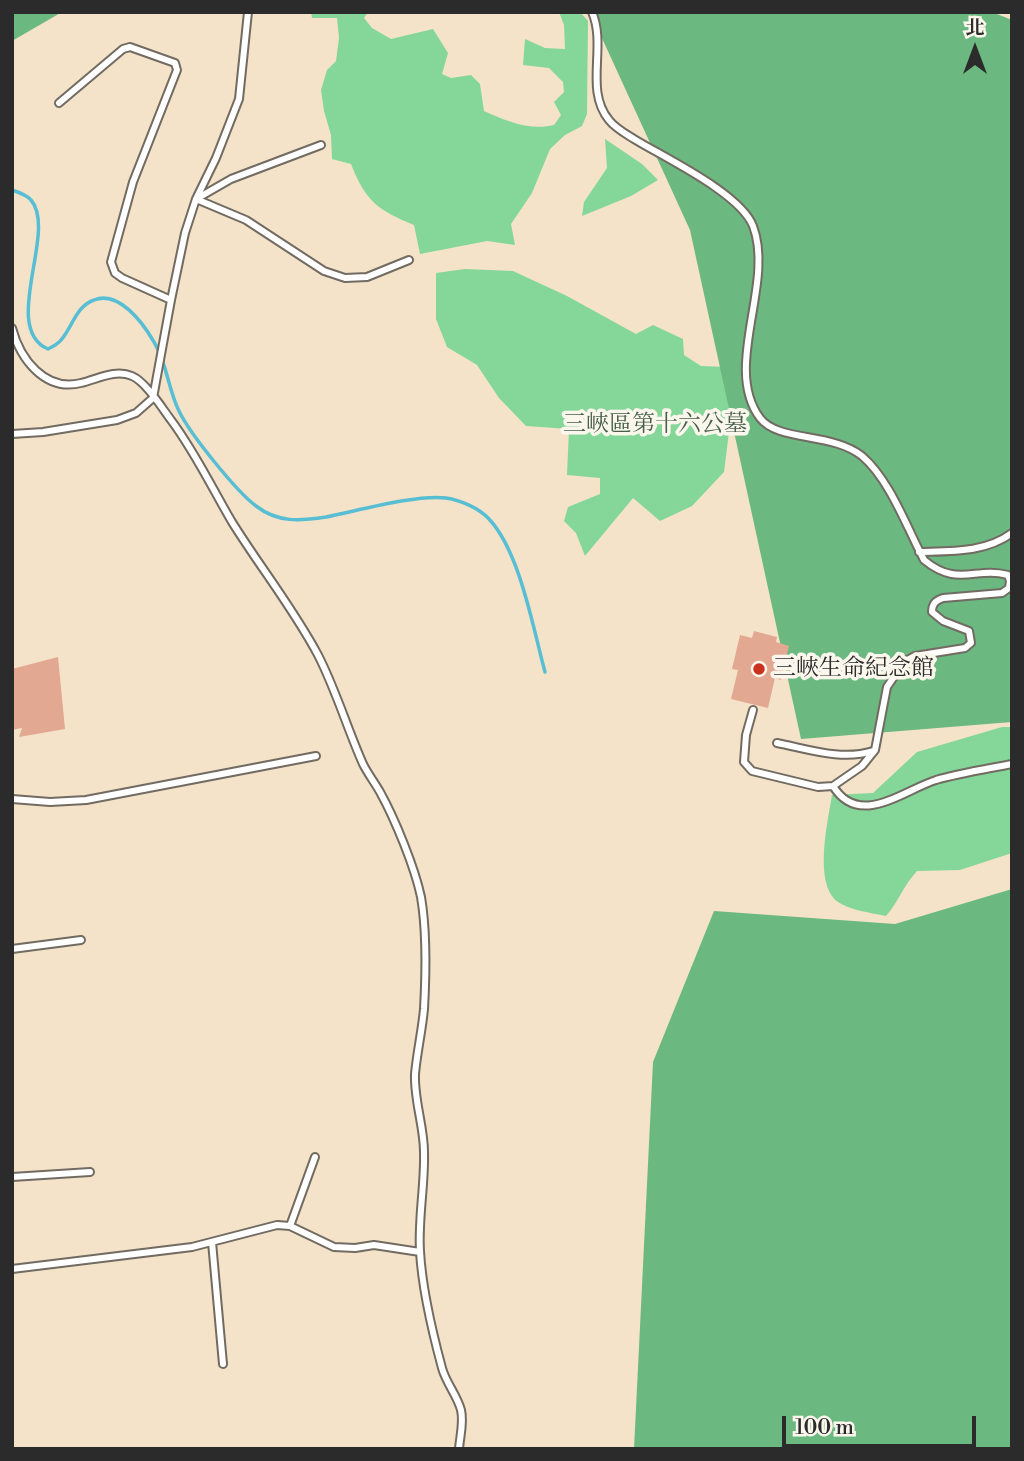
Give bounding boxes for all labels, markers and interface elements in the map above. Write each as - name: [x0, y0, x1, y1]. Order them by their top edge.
- north arrow: [940, 14, 1010, 84]
- text: 北: [965, 16, 985, 40]
- park label: 三峽區第十六公墓: [563, 411, 747, 439]
- place label: 三峽生命紀念館: [773, 655, 934, 683]
- marker: 三峽生命紀念館: [751, 661, 767, 677]
- scale bar: [786, 1402, 980, 1446]
- text: 100 m: [795, 1415, 854, 1441]

